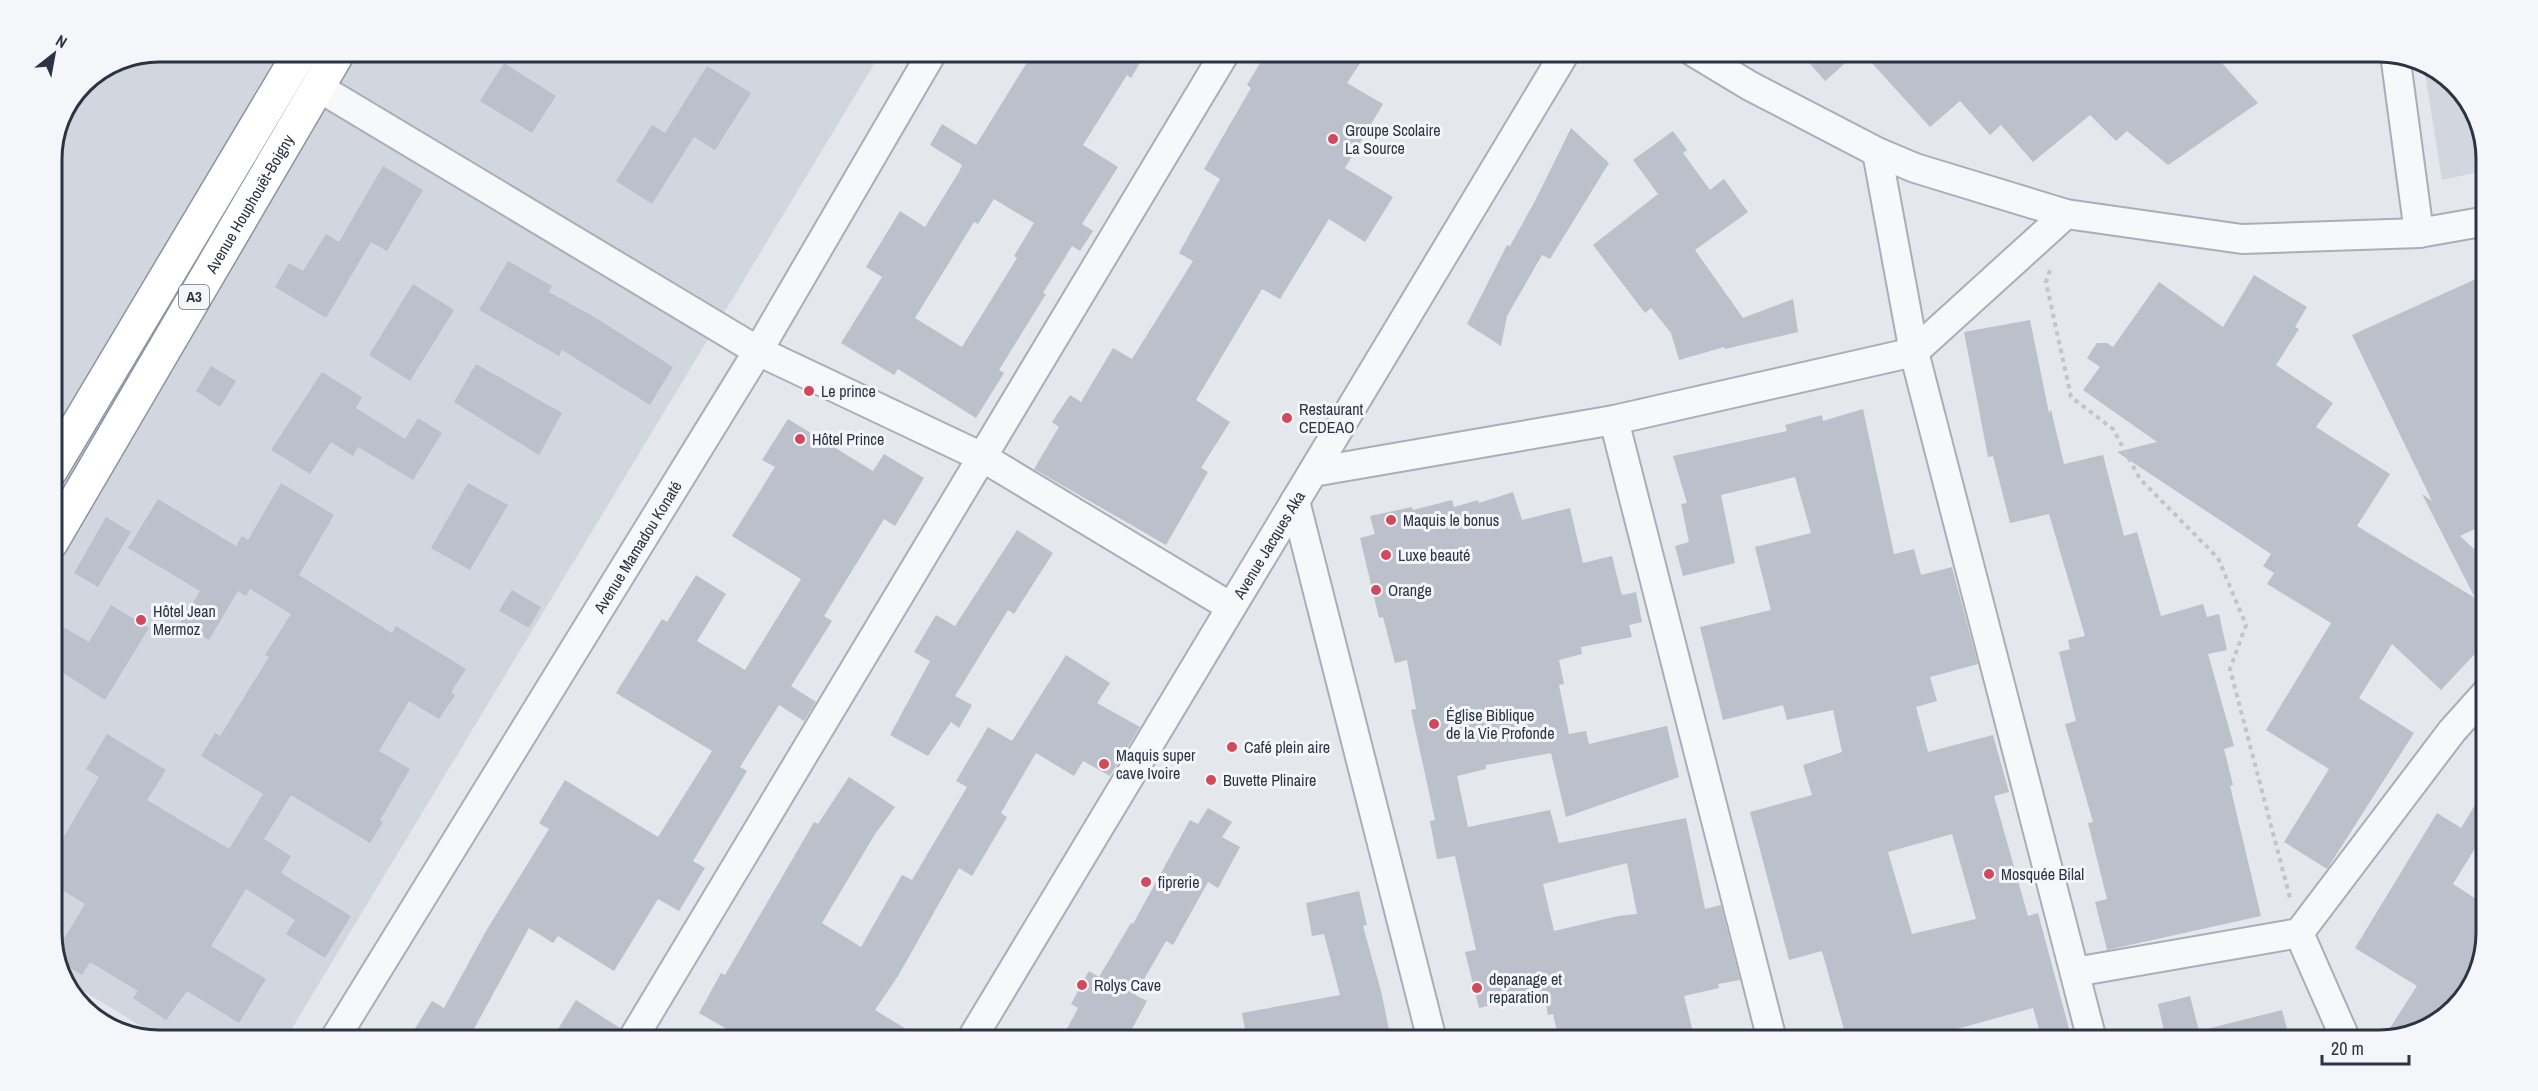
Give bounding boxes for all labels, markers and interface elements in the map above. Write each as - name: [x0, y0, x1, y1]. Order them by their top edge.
- north arrow: [24, 24, 84, 84]
- text: N: [52, 29, 71, 53]
- place label: Groupe Scolaire La Source: [1345, 119, 1441, 159]
- street label: Avenue Houphouët-Boigny: [200, 130, 299, 278]
- marker: Groupe Scolaire La Source: [1326, 132, 1340, 146]
- road number: A3: [179, 285, 209, 309]
- place label: Le prince: [821, 380, 876, 402]
- marker: Le prince: [802, 384, 816, 398]
- place label: Restaurant CEDEAO: [1299, 398, 1364, 438]
- marker: Restaurant CEDEAO: [1280, 411, 1294, 425]
- place label: Hôtel Prince: [812, 428, 884, 450]
- marker: Hôtel Prince: [793, 432, 807, 446]
- street label: Avenue Mamadou Konaté: [588, 477, 687, 618]
- street label: Avenue Jacques Aka: [1227, 486, 1310, 604]
- place label: Maquis le bonus: [1403, 509, 1499, 531]
- marker: Maquis le bonus: [1384, 513, 1398, 527]
- place label: Luxe beauté: [1398, 544, 1470, 566]
- marker: Luxe beauté: [1379, 548, 1393, 562]
- place label: Orange: [1388, 579, 1432, 601]
- marker: Orange: [1369, 583, 1383, 597]
- place label: Hôtel Jean Mermoz: [153, 600, 216, 640]
- marker: Hôtel Jean Mermoz: [134, 613, 148, 627]
- place label: Église Biblique de la Vie Profonde: [1446, 704, 1554, 744]
- marker: Église Biblique de la Vie Profonde: [1427, 717, 1441, 731]
- place label: Café plein aire: [1244, 736, 1330, 758]
- marker: Café plein aire: [1225, 740, 1239, 754]
- place label: Maquis super cave Ivoire: [1116, 744, 1196, 784]
- marker: Maquis super cave Ivoire: [1097, 757, 1111, 771]
- place label: Buvette Plinaire: [1223, 769, 1316, 791]
- marker: Buvette Plinaire: [1204, 773, 1218, 787]
- place label: Mosquée Bilal: [2001, 863, 2084, 885]
- marker: Mosquée Bilal: [1982, 867, 1996, 881]
- place label: fiprerie: [1158, 871, 1200, 893]
- marker: fiprerie: [1139, 875, 1153, 889]
- place label: depanage et reparation: [1489, 968, 1562, 1008]
- place label: Rolys Cave: [1094, 974, 1161, 996]
- marker: Rolys Cave: [1075, 978, 1089, 992]
- marker: depanage et reparation: [1470, 981, 1484, 995]
- scale bar: [2322, 1028, 2409, 1066]
- text: 20 m: [2331, 1036, 2364, 1061]

